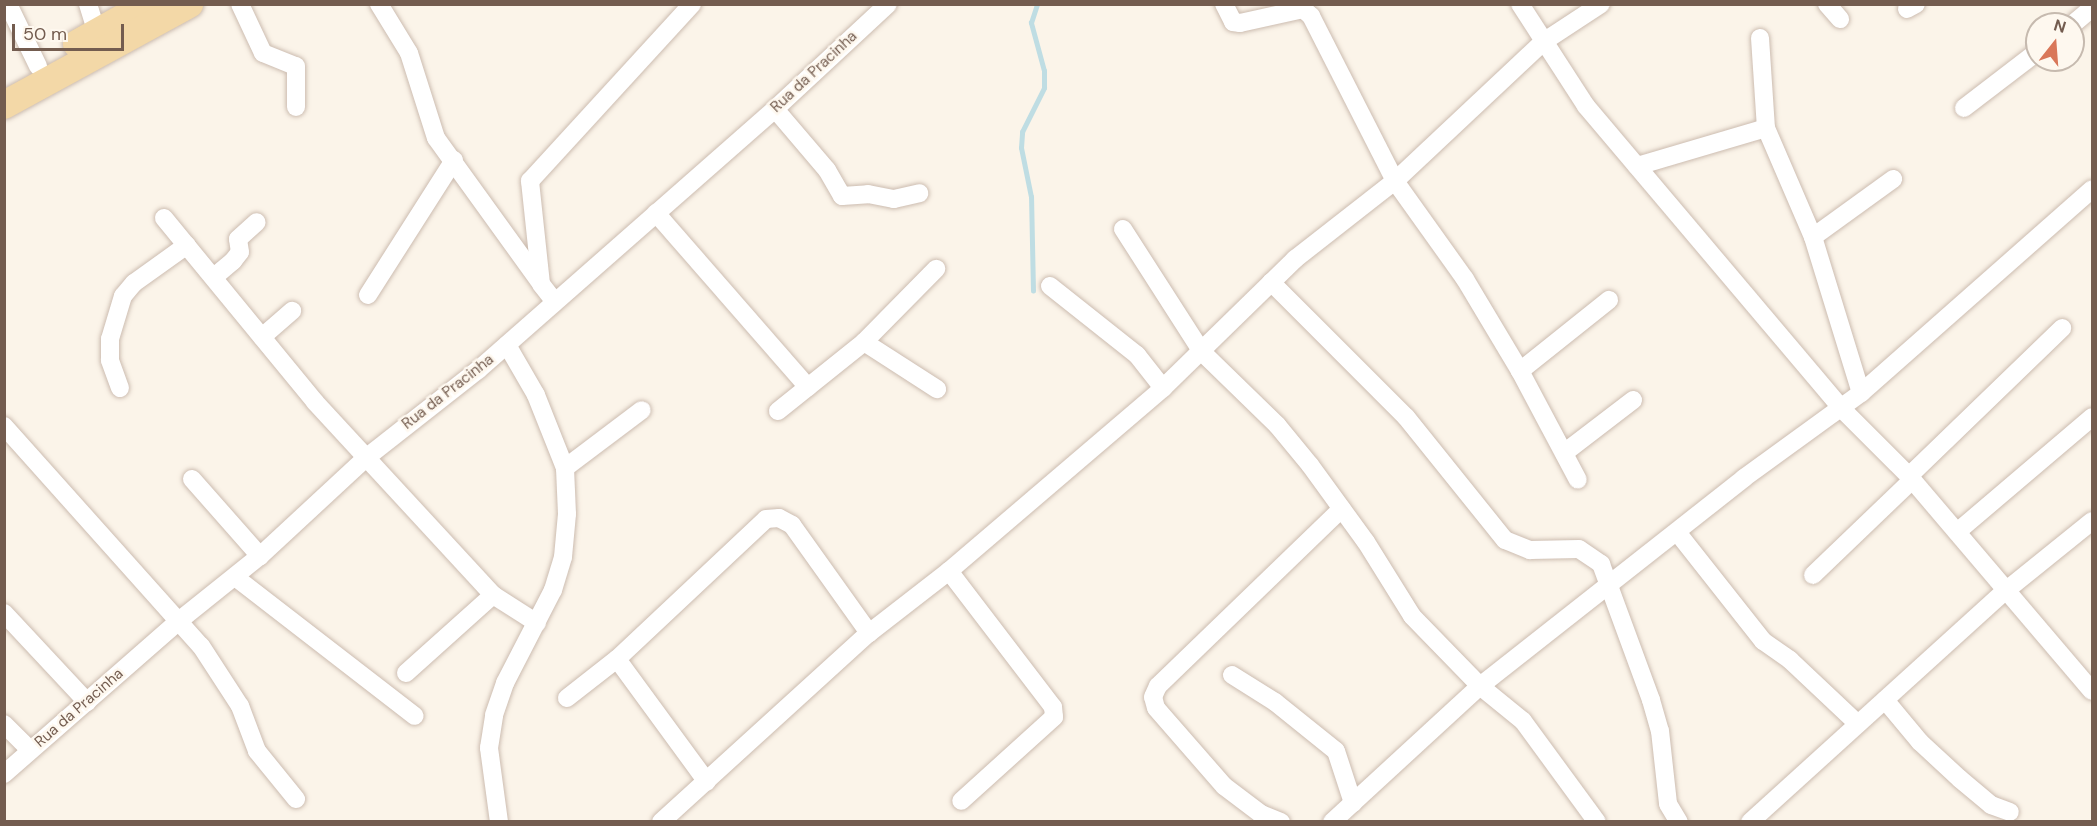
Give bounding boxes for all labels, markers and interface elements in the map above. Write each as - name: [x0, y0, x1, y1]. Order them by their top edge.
- scale bar: [15, 12, 128, 50]
- north arrow: [2025, 12, 2085, 72]
- text: N: [2051, 14, 2068, 38]
- text: 50 m: [23, 22, 67, 46]
- street label: Rua da Pracinha: [767, 28, 861, 116]
- street label: Rua da Pracinha: [399, 351, 497, 433]
- street label: Rua da Pracinha: [31, 665, 127, 751]

